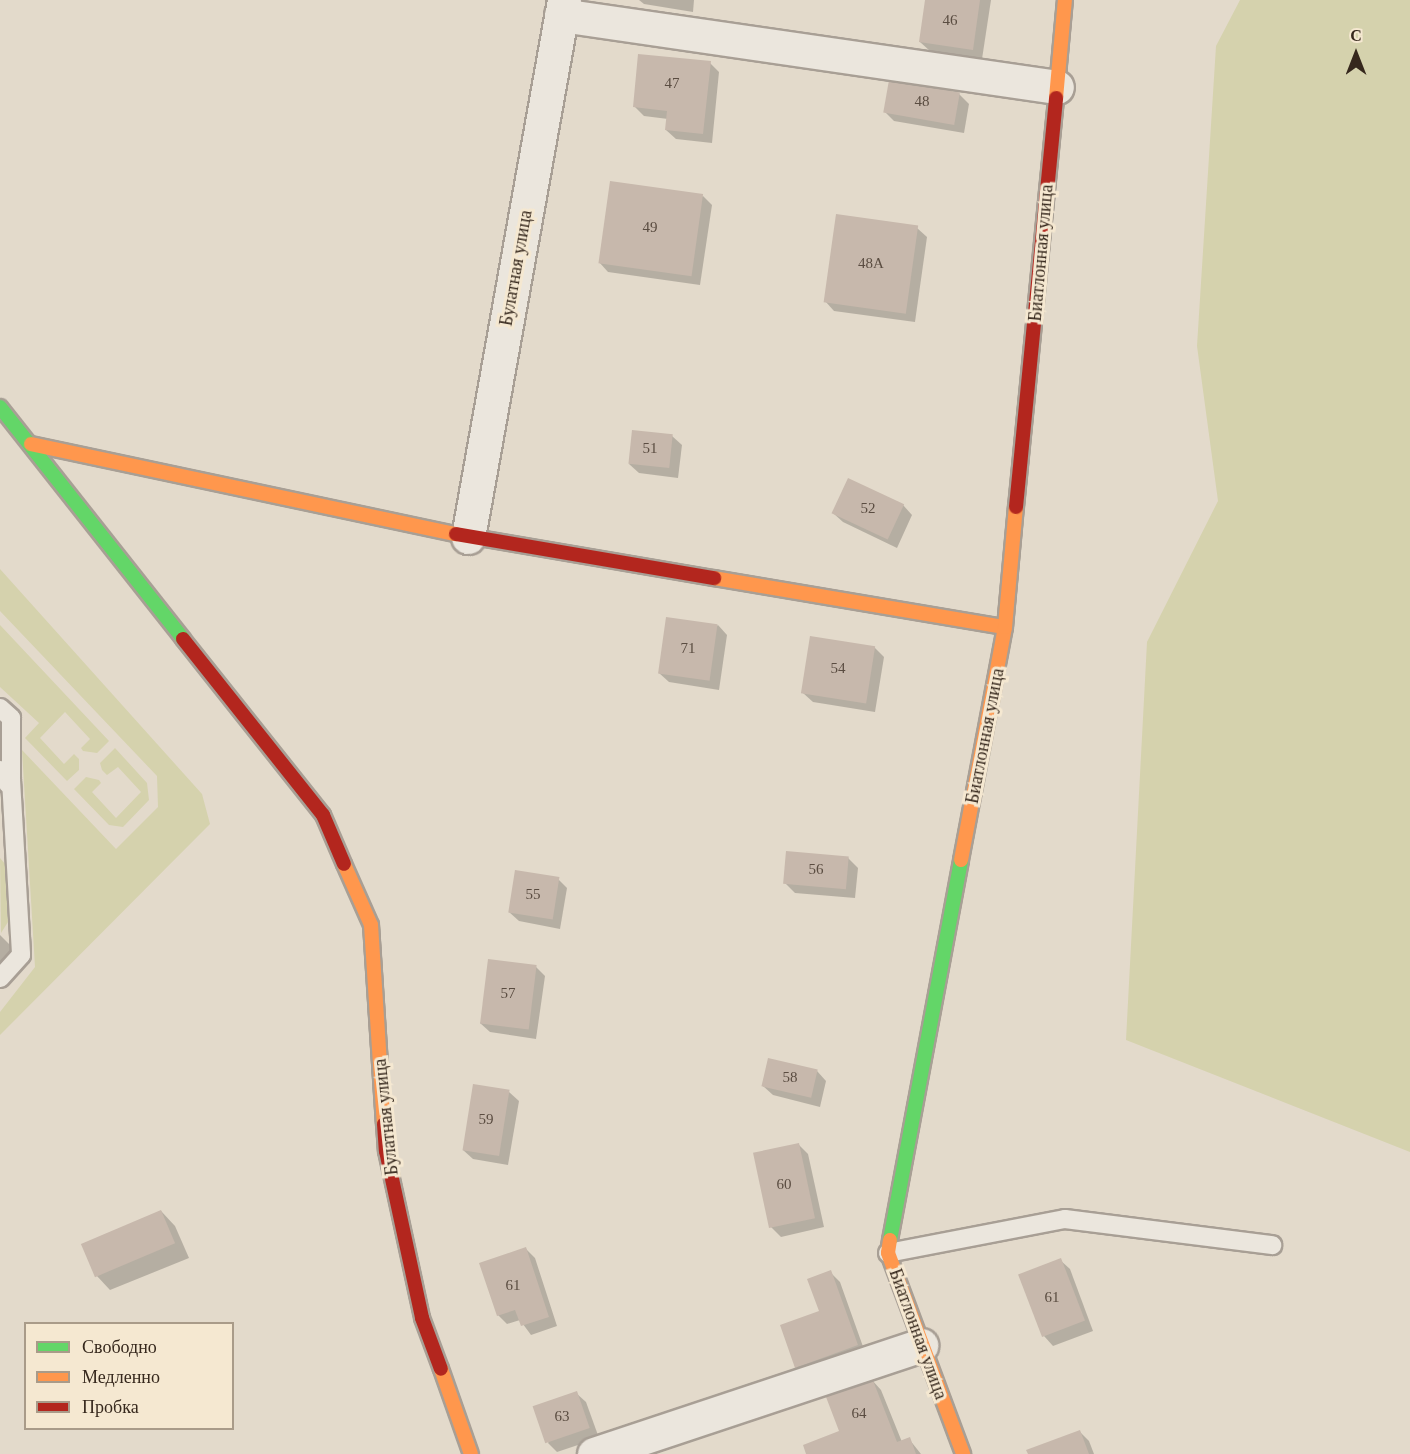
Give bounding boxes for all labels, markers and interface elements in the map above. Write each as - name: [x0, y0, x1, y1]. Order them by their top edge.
- house number: 46: [942, 12, 958, 30]
- north arrow: [1326, 24, 1386, 84]
- text: С: [1350, 27, 1362, 44]
- house number: 47: [664, 75, 680, 93]
- house number: 48: [914, 93, 930, 111]
- street label: Биатлонная улица: [1024, 184, 1058, 322]
- street label: Булатная улица: [495, 208, 537, 328]
- house number: 49: [642, 219, 658, 237]
- house number: 48А: [858, 255, 884, 273]
- house number: 51: [642, 440, 658, 458]
- house number: 52: [860, 500, 876, 518]
- house number: 71: [680, 640, 696, 658]
- house number: 54: [830, 660, 846, 678]
- street label: Биатлонная улица: [961, 667, 1009, 805]
- house number: 56: [808, 861, 824, 879]
- house number: 55: [526, 886, 540, 904]
- house number: 57: [500, 985, 516, 1003]
- street label: Булатная улица: [369, 1058, 403, 1176]
- house number: 58: [782, 1069, 798, 1087]
- house number: 59: [478, 1111, 494, 1129]
- house number: 60: [776, 1176, 792, 1194]
- street label: Биатлонная улица: [884, 1266, 952, 1402]
- house number: 61: [506, 1277, 520, 1295]
- house number: 61: [1044, 1289, 1060, 1307]
- legend: [24, 1322, 234, 1430]
- text: Свободно: [82, 1337, 157, 1357]
- text: Медленно: [82, 1367, 160, 1387]
- text: Пробка: [82, 1397, 139, 1417]
- house number: 64: [852, 1405, 866, 1423]
- house number: 63: [554, 1408, 570, 1426]

